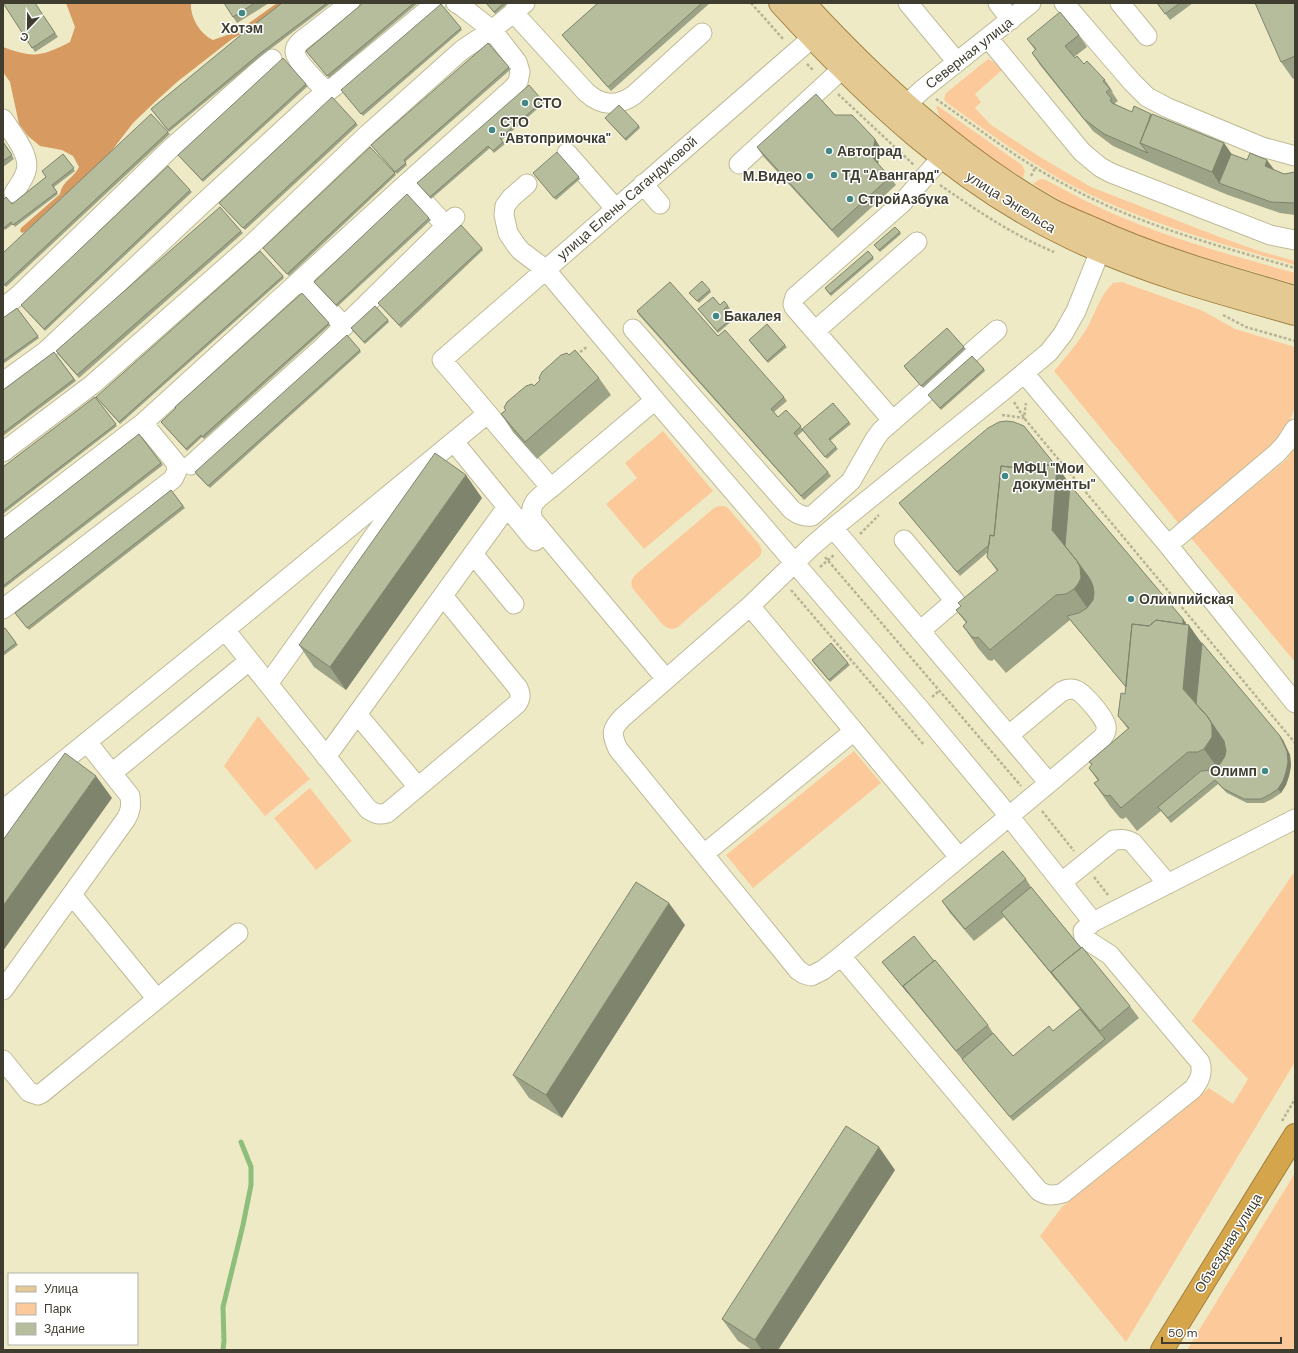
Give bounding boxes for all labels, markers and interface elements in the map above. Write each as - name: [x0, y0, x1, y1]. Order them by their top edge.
- north arrow: [8, 8, 48, 48]
- marker: Хотэм: [237, 8, 247, 18]
- street label: Северная улица: [922, 13, 1016, 93]
- place label: Хотэм: [221, 19, 263, 37]
- text: С: [18, 29, 31, 45]
- place label: СТО: [533, 94, 562, 112]
- marker: СТО: [520, 98, 530, 108]
- place label: СТО "Автопримочка": [500, 113, 611, 147]
- marker: СТО "Автопримочка": [487, 125, 497, 135]
- street label: улица Елены Сагандуковой: [553, 132, 701, 264]
- place label: Автоград: [837, 142, 902, 160]
- marker: Автоград: [824, 146, 834, 156]
- place label: ТД "Авангард": [842, 166, 939, 184]
- place label: М.Видео: [743, 167, 802, 185]
- street label: улица Энгельса: [963, 167, 1059, 237]
- marker: ТД "Авангард": [829, 170, 839, 180]
- marker: М.Видео: [805, 171, 815, 181]
- place label: СтройАзбука: [858, 190, 949, 208]
- marker: СтройАзбука: [845, 194, 855, 204]
- place label: Бакалея: [724, 307, 781, 325]
- marker: Бакалея: [711, 311, 721, 321]
- place label: МФЦ "Мои документы": [1013, 459, 1096, 493]
- marker: МФЦ "Мои документы": [1000, 471, 1010, 481]
- place label: Олимпийская: [1139, 590, 1234, 608]
- marker: Олимпийская: [1126, 594, 1136, 604]
- place label: Олимп: [1210, 762, 1257, 780]
- marker: Олимп: [1260, 766, 1270, 776]
- street label: Объездная улица: [1190, 1190, 1266, 1296]
- legend: [8, 1273, 138, 1345]
- text: Улица: [44, 1281, 78, 1297]
- text: Парк: [44, 1301, 72, 1317]
- scale bar: [1162, 1319, 1281, 1345]
- text: Здание: [44, 1321, 85, 1337]
- text: 50 m: [1168, 1325, 1197, 1341]

